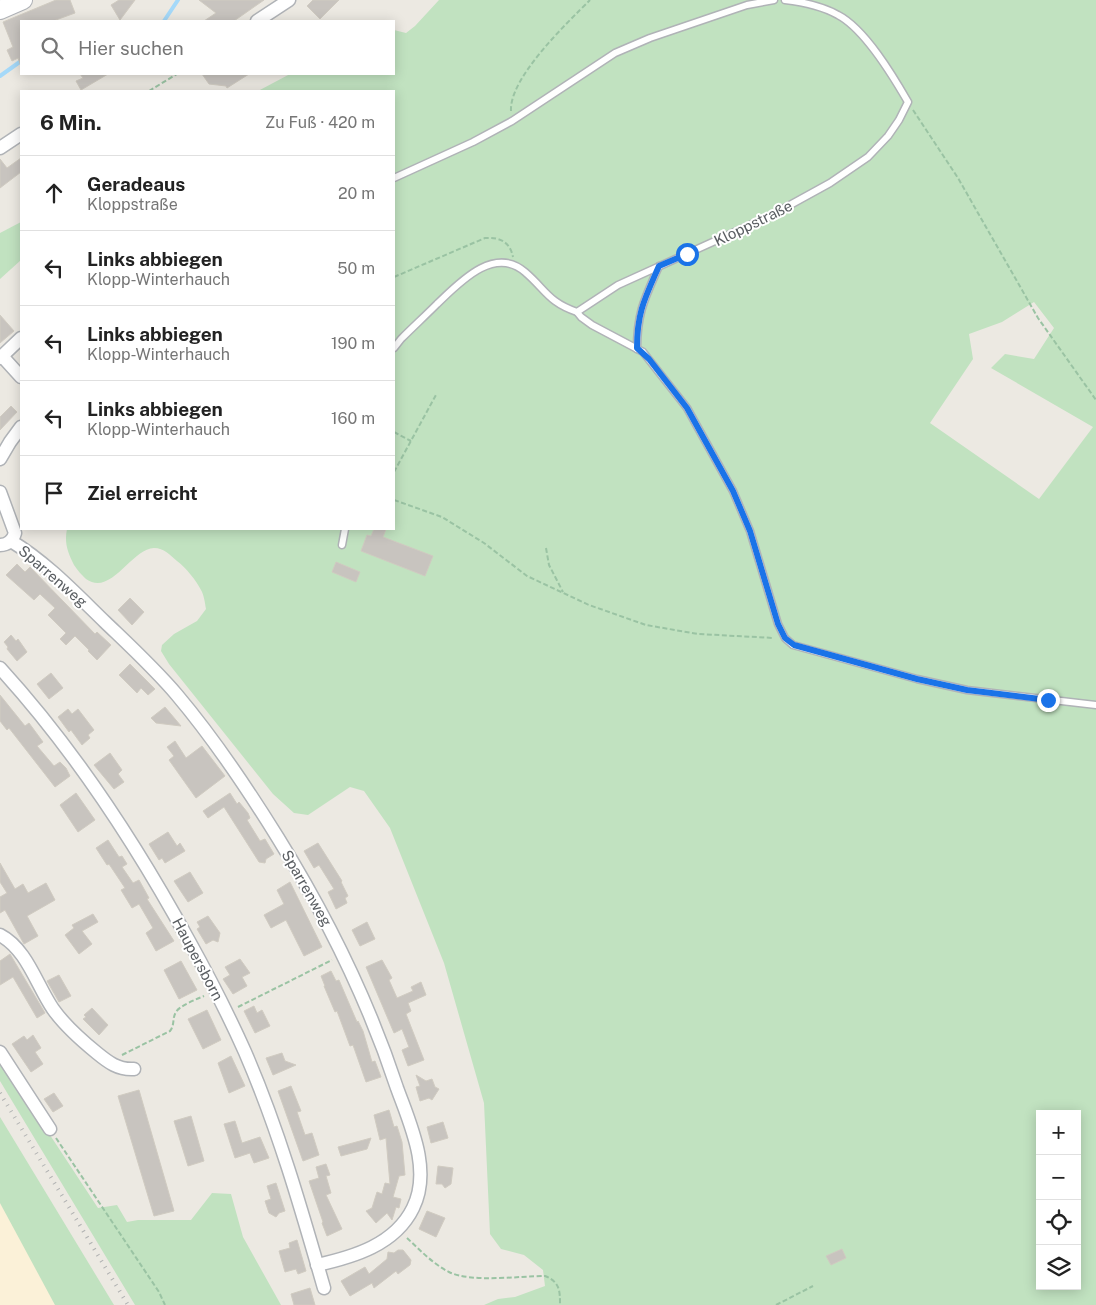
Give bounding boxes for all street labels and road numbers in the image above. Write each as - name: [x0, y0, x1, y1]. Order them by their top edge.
- street label: Kloppstraße: [711, 197, 795, 249]
- street label: Sparrenweg: [15, 542, 91, 610]
- street label: Sparrenweg: [278, 847, 336, 929]
- street label: Haupersborn: [169, 915, 227, 1003]

